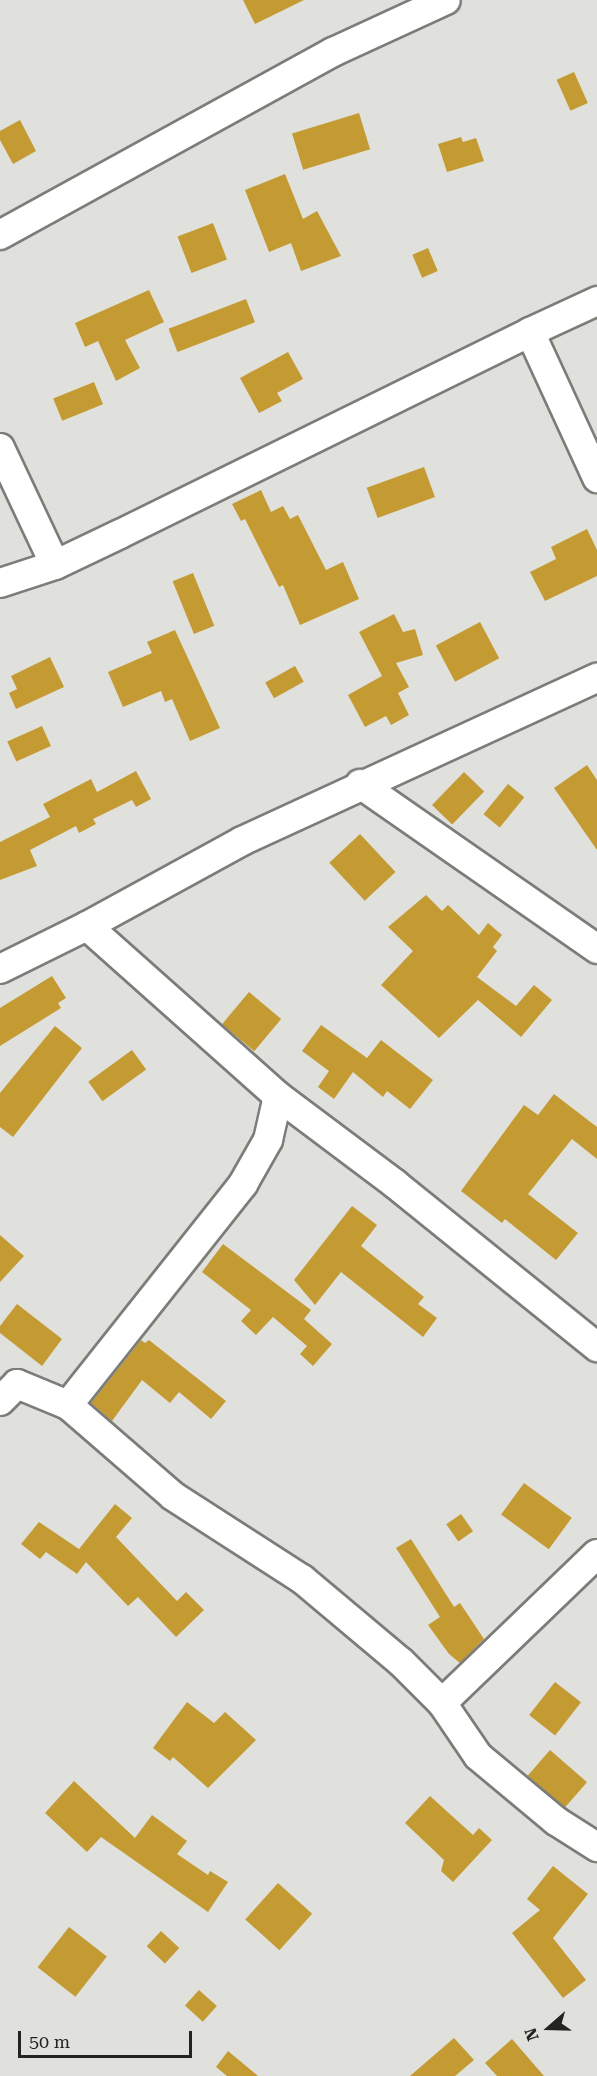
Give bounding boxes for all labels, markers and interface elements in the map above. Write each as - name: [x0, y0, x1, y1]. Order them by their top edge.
- north arrow: [519, 1998, 579, 2058]
- scale bar: [21, 2019, 195, 2057]
- text: N: [521, 2025, 543, 2043]
- text: 50 m: [29, 2031, 70, 2052]

